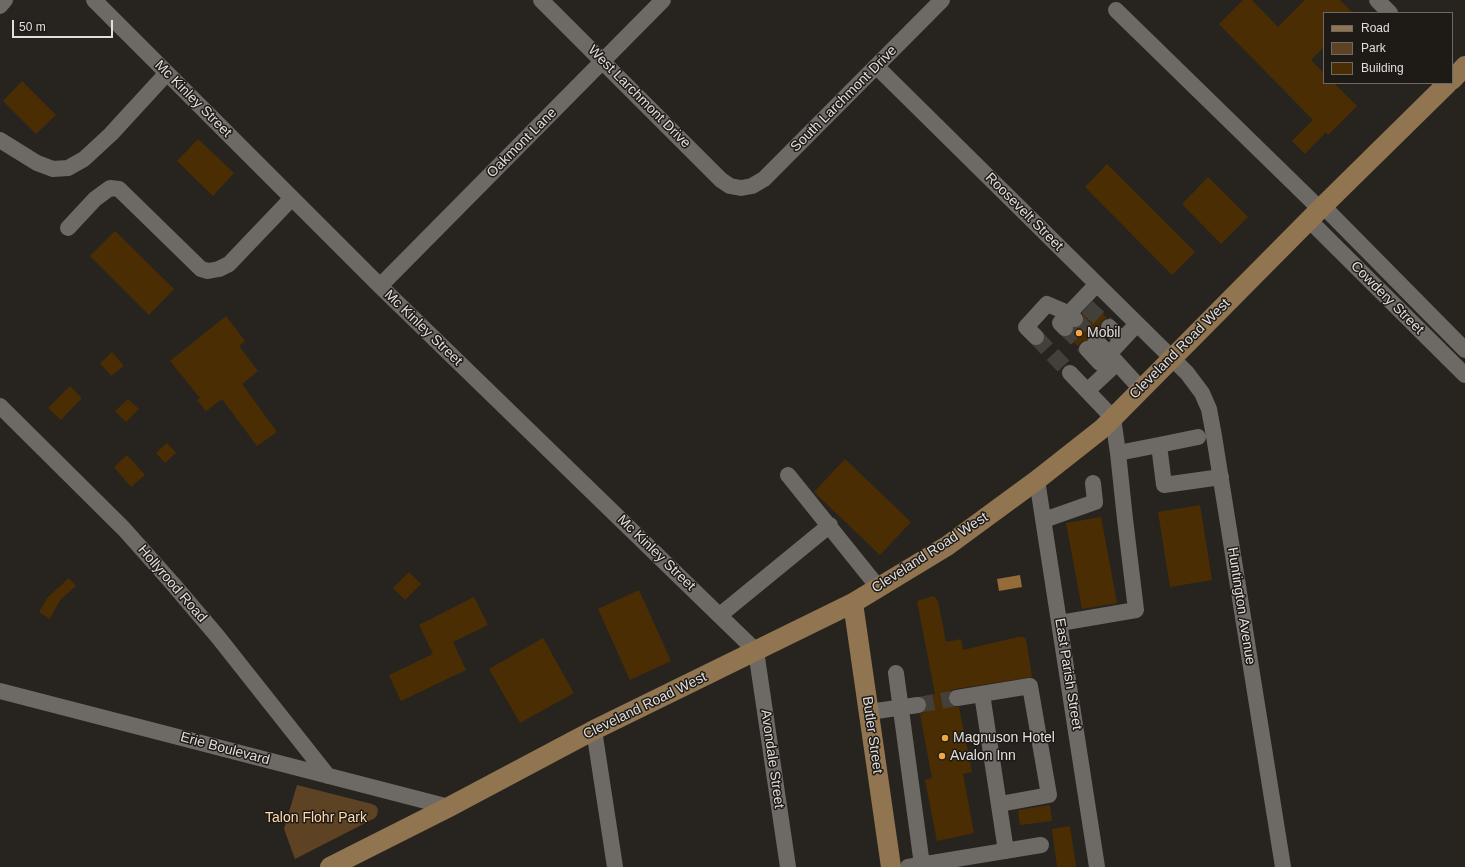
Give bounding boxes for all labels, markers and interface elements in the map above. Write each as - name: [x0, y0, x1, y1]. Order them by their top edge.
- scale bar: [14, 12, 115, 38]
- legend: [1323, 12, 1453, 84]
- text: 50 m: [19, 20, 46, 34]
- text: Road: [1361, 21, 1390, 35]
- text: Park: [1361, 41, 1386, 55]
- street label: West Larchmont Drive: [584, 42, 694, 152]
- street label: South Larchmont Drive: [787, 42, 901, 156]
- street label: Mc Kinley Street: [151, 57, 235, 141]
- text: Building: [1361, 61, 1404, 75]
- street label: Oakmont Lane: [484, 105, 560, 181]
- street label: Roosevelt Street: [981, 169, 1067, 255]
- street label: Cowdery Street: [1347, 258, 1427, 338]
- street label: Mc Kinley Street: [381, 287, 465, 369]
- street label: Cleveland Road West: [1126, 295, 1234, 403]
- place label: Mobil: [1087, 325, 1120, 341]
- marker: Mobil: [1074, 328, 1084, 338]
- street label: Cleveland Road West: [869, 509, 991, 597]
- street label: Mc Kinley Street: [614, 512, 698, 594]
- street label: Hollyrood Road: [134, 542, 210, 626]
- street label: Huntington Avenue: [1223, 546, 1259, 666]
- street label: East Parish Street: [1051, 617, 1085, 731]
- street label: Cleveland Road West: [581, 669, 709, 743]
- street label: Butler Street: [858, 695, 886, 775]
- street label: Avondale Street: [757, 709, 787, 809]
- street label: Erie Boulevard: [178, 729, 272, 769]
- place label: Magnuson Hotel: [953, 730, 1055, 746]
- marker: Magnuson Hotel: [940, 733, 950, 743]
- place label: Avalon Inn: [950, 748, 1016, 764]
- marker: Avalon Inn: [937, 751, 947, 761]
- park label: Talon Flohr Park: [265, 810, 367, 826]

